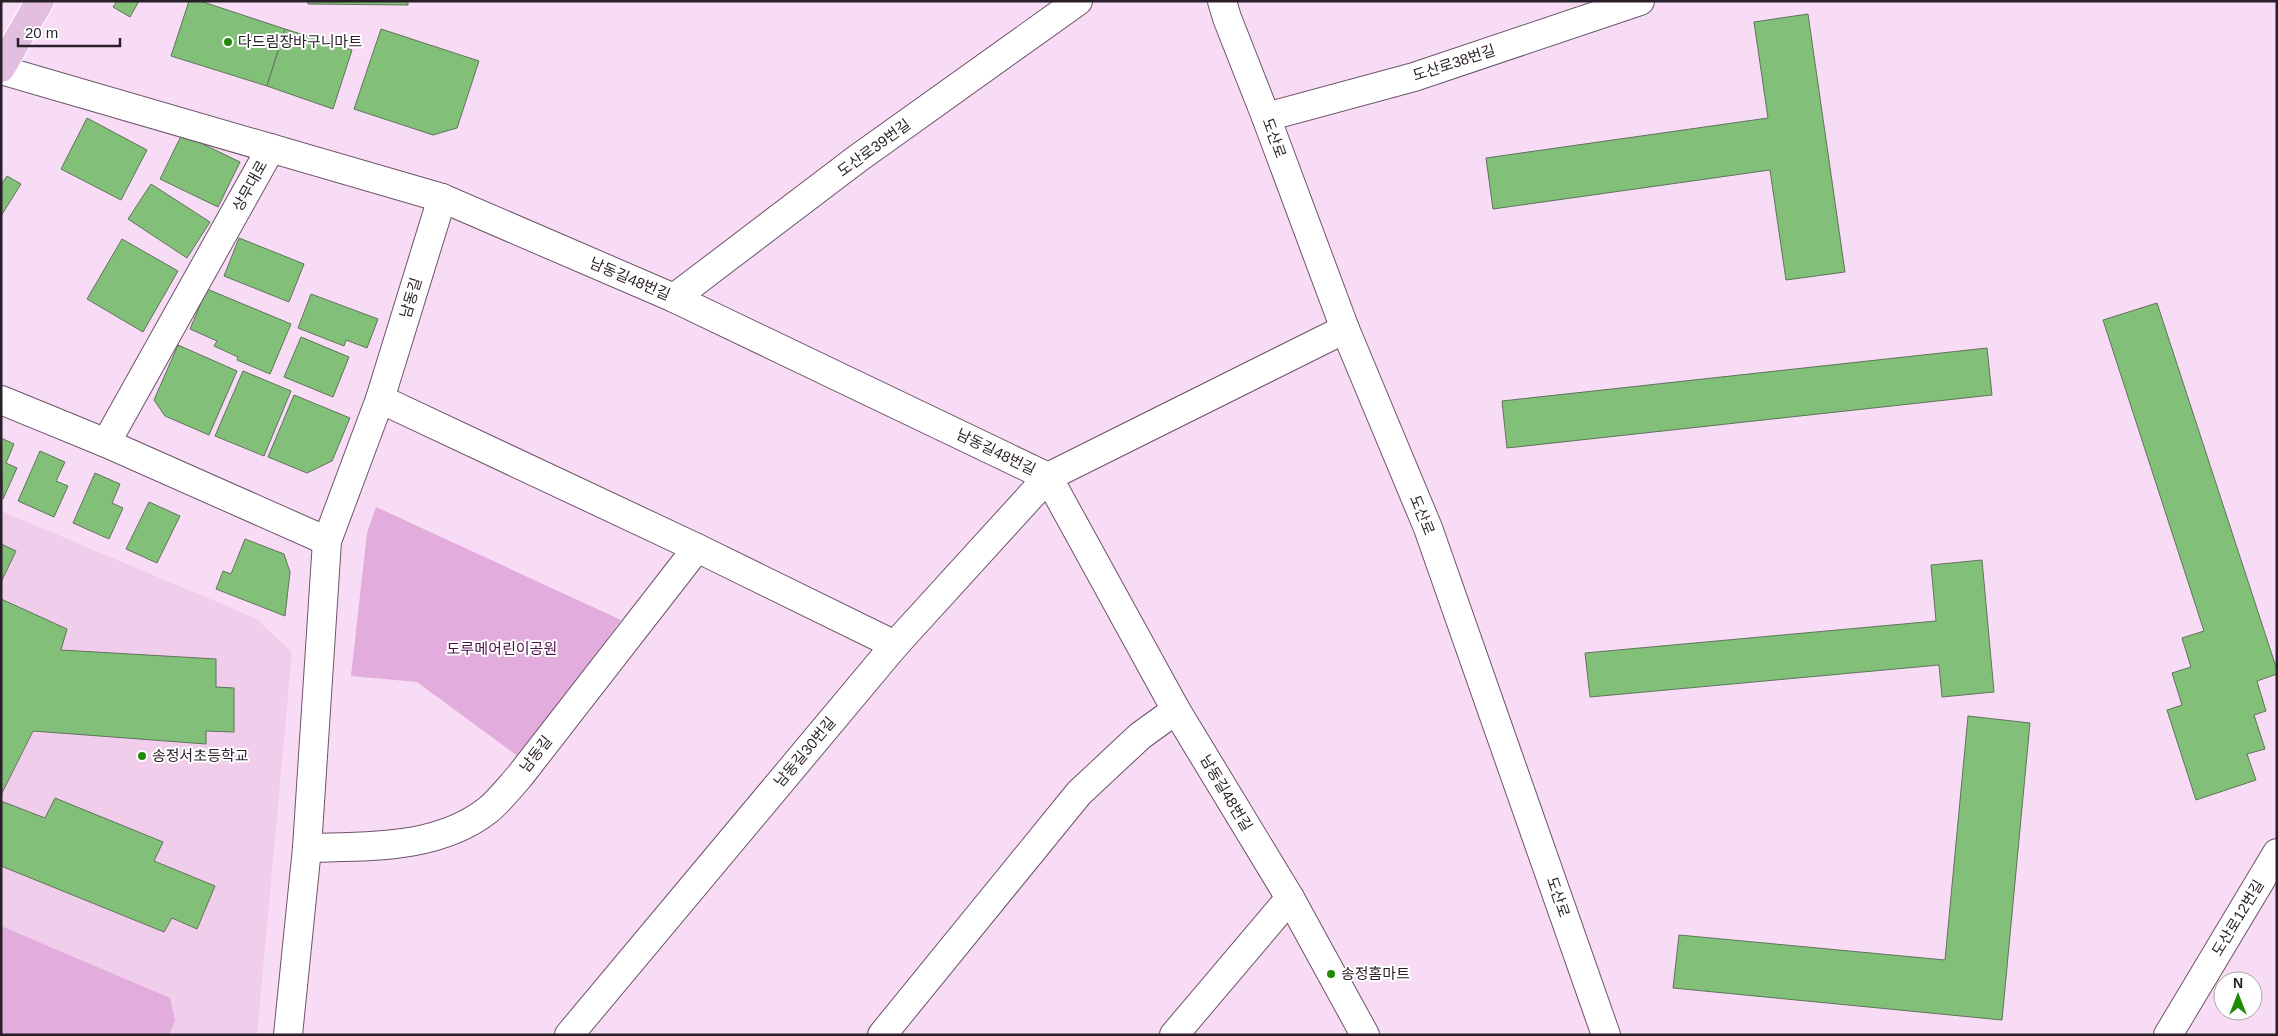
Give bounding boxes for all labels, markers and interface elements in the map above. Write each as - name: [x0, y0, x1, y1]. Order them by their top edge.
- scale bar: [18, 15, 120, 47]
- text: 20 m: [25, 24, 58, 41]
- place label: 다드림장바구니마트: [238, 33, 362, 50]
- marker: 다드림장바구니마트: [222, 36, 234, 48]
- street label: 도산로38번길: [1410, 41, 1497, 84]
- street label: 도산로: [1259, 115, 1290, 160]
- street label: 도산로39번길: [834, 116, 913, 180]
- street label: 상무대로: [229, 157, 270, 214]
- street label: 남동길48번길: [587, 254, 673, 303]
- street label: 남동길: [396, 276, 425, 320]
- street label: 남동길48번길: [954, 425, 1038, 478]
- street label: 도산로: [1407, 492, 1438, 537]
- park label: 도루메어린이공원: [447, 640, 557, 657]
- street label: 남동길30번길: [771, 713, 839, 790]
- street label: 남동길: [516, 732, 555, 775]
- place label: 송정서초등학교: [152, 747, 249, 764]
- marker: 송정서초등학교: [136, 750, 148, 762]
- street label: 남동길48번길: [1197, 752, 1256, 834]
- street label: 도산로: [1544, 874, 1573, 919]
- street label: 도산로12번길: [2208, 877, 2267, 959]
- place label: 송정홈마트: [1341, 965, 1410, 982]
- marker: 송정홈마트: [1325, 968, 1337, 980]
- north arrow: [2213, 971, 2263, 1021]
- text: N: [2233, 975, 2243, 991]

